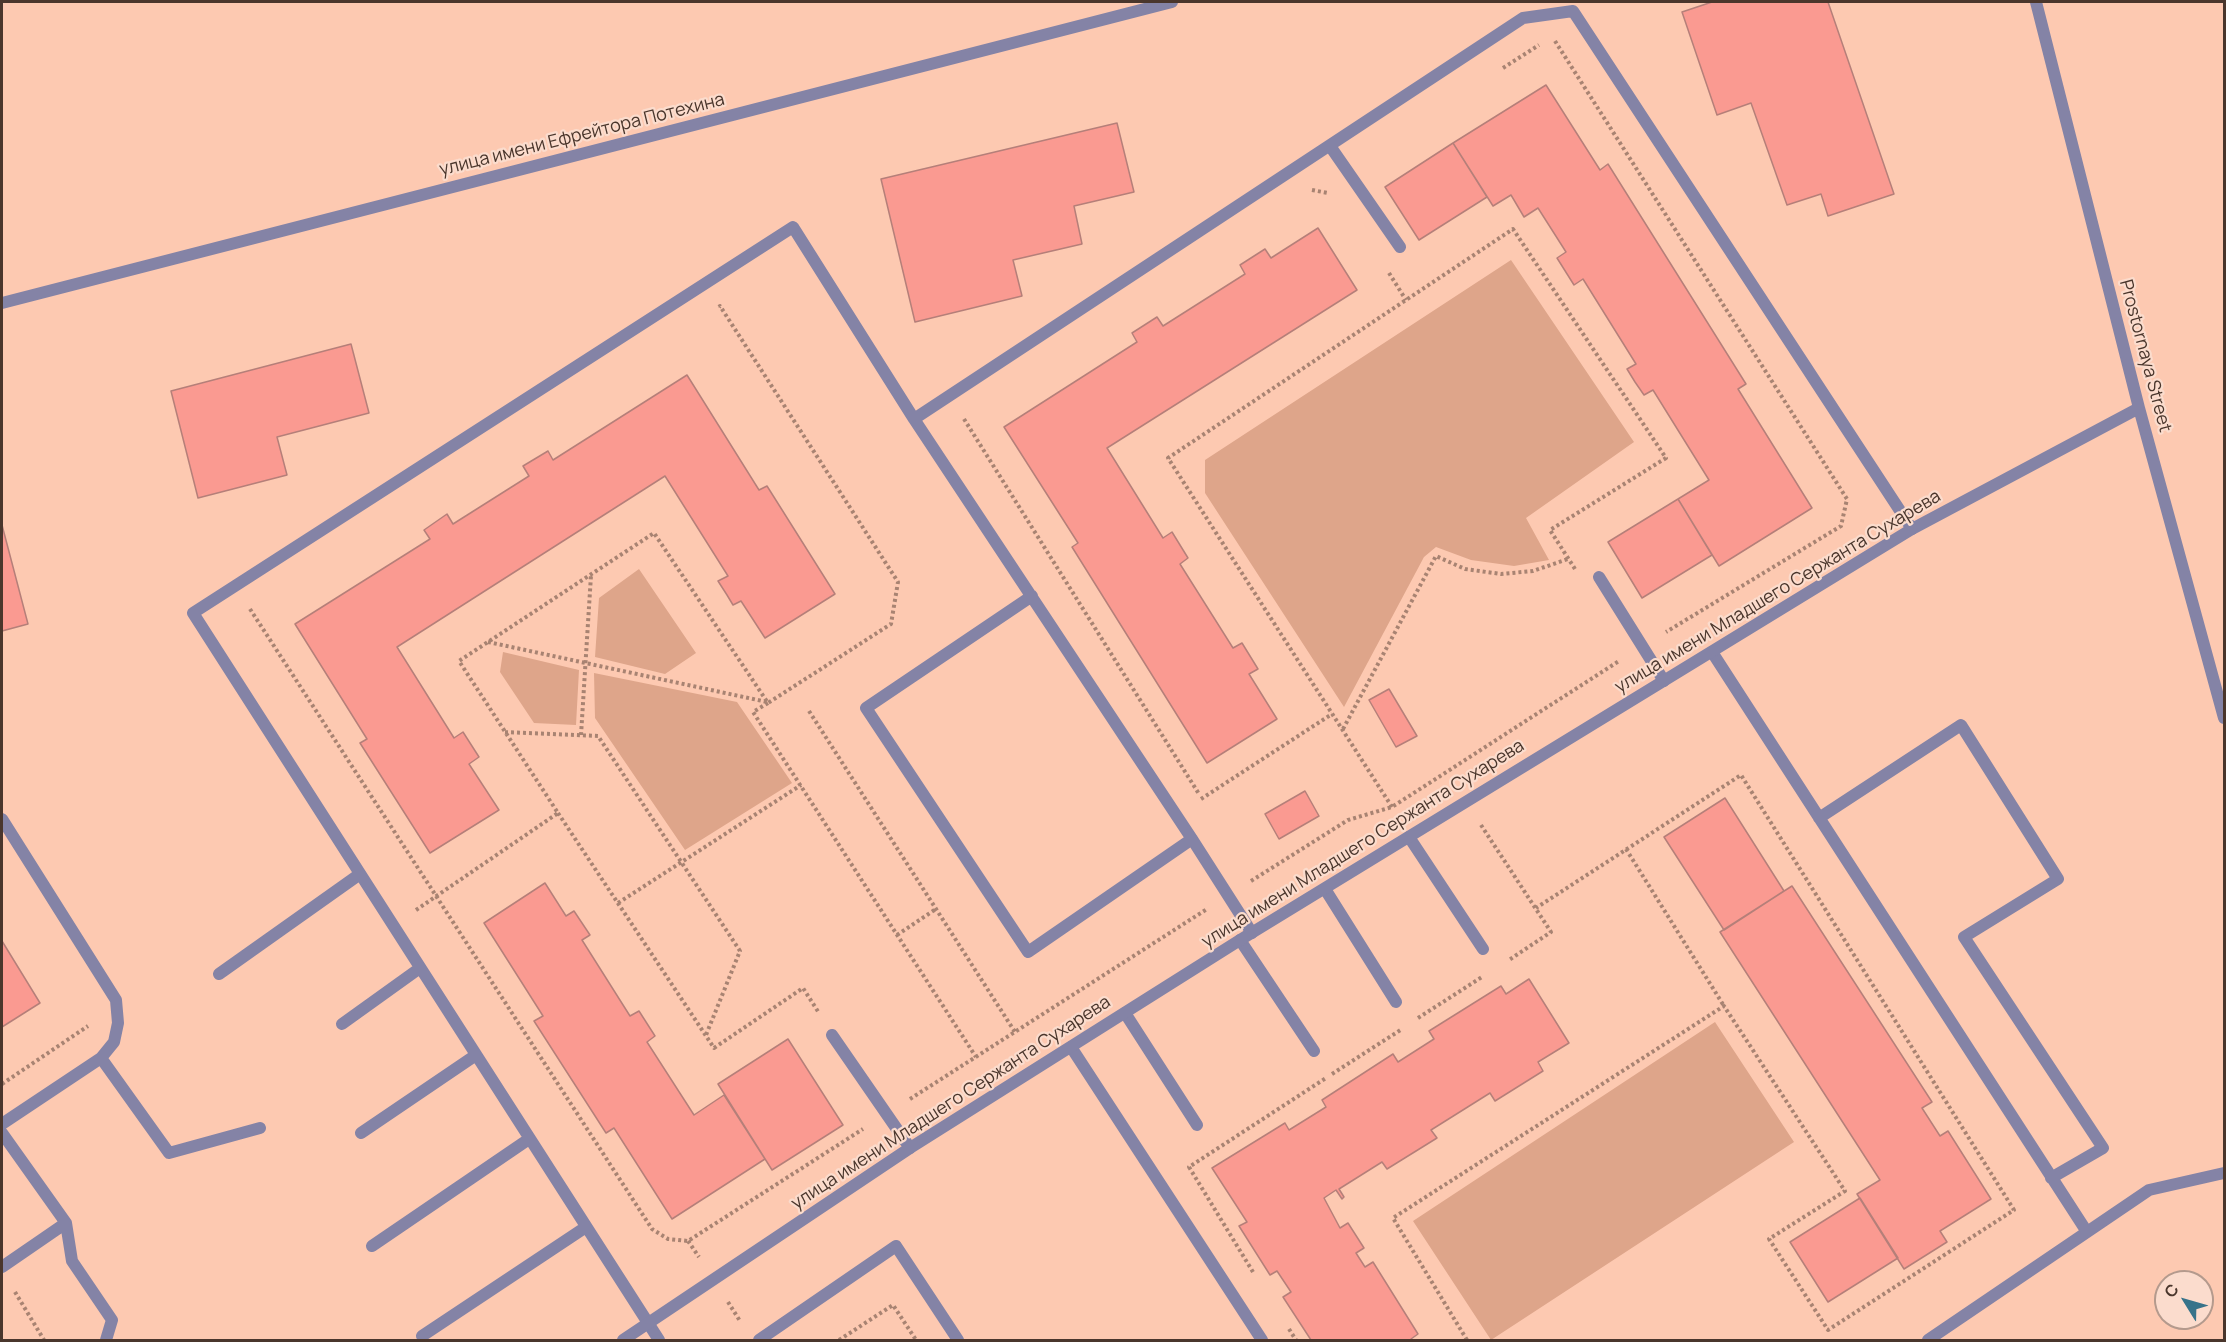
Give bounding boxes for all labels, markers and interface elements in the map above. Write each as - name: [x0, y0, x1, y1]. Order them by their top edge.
- street label: улица имени Ефрейтора Потехина: [437, 89, 727, 181]
- street label: Prostornaya Street: [2114, 277, 2176, 435]
- street label: улица имени Младшего Сержанта Сухарева: [1611, 486, 1945, 698]
- street label: улица имени Младшего Сержанта Сухарева: [1198, 735, 1528, 953]
- street label: улица имени Младшего Сержанта Сухарева: [787, 991, 1115, 1215]
- north arrow: [2154, 1270, 2214, 1330]
- text: С: [2159, 1279, 2184, 1302]

